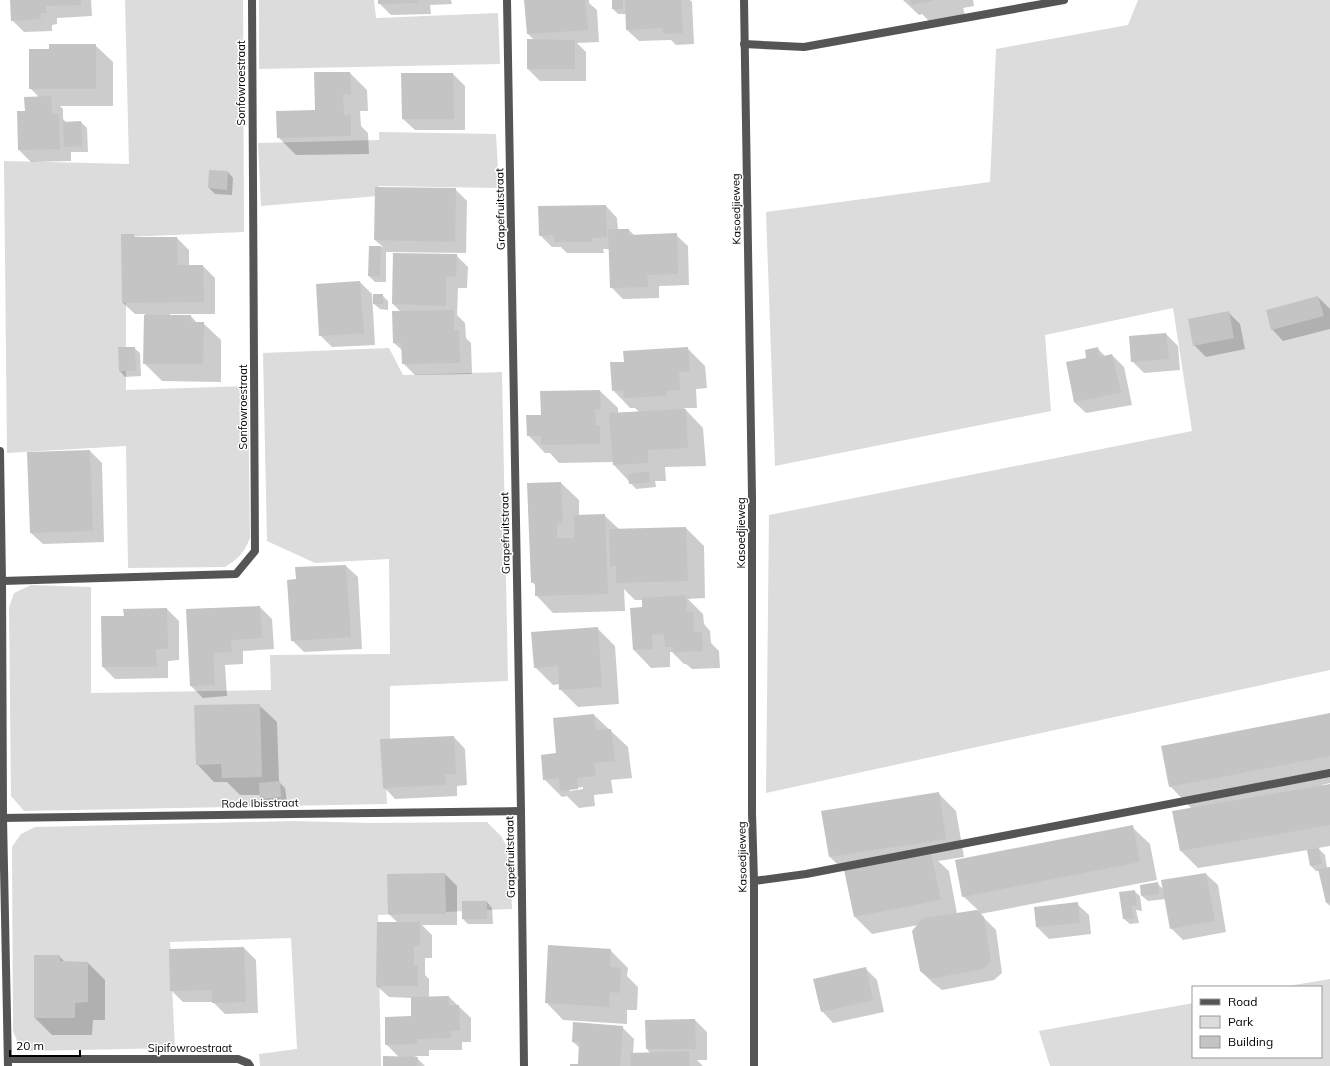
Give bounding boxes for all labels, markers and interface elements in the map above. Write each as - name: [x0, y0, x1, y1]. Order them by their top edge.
- street label: Sonfowroestraat: [234, 40, 248, 126]
- street label: Grapefruitstraat: [492, 168, 508, 250]
- street label: Kasoedjieweg: [728, 173, 744, 245]
- street label: Sonfowroestraat: [236, 364, 250, 450]
- street label: Grapefruitstraat: [497, 492, 513, 574]
- street label: Kasoedjieweg: [734, 497, 748, 569]
- street label: Rode Ibisstraat: [221, 795, 299, 811]
- street label: Grapefruitstraat: [502, 816, 518, 898]
- street label: Kasoedjieweg: [734, 821, 750, 893]
- legend: [1192, 986, 1322, 1058]
- text: Road: [1228, 994, 1257, 1009]
- text: Park: [1228, 1014, 1254, 1029]
- scale bar: [10, 1032, 80, 1058]
- text: Building: [1228, 1034, 1273, 1049]
- text: 20 m: [16, 1038, 44, 1053]
- street label: Sipifowroestraat: [148, 1041, 232, 1055]

